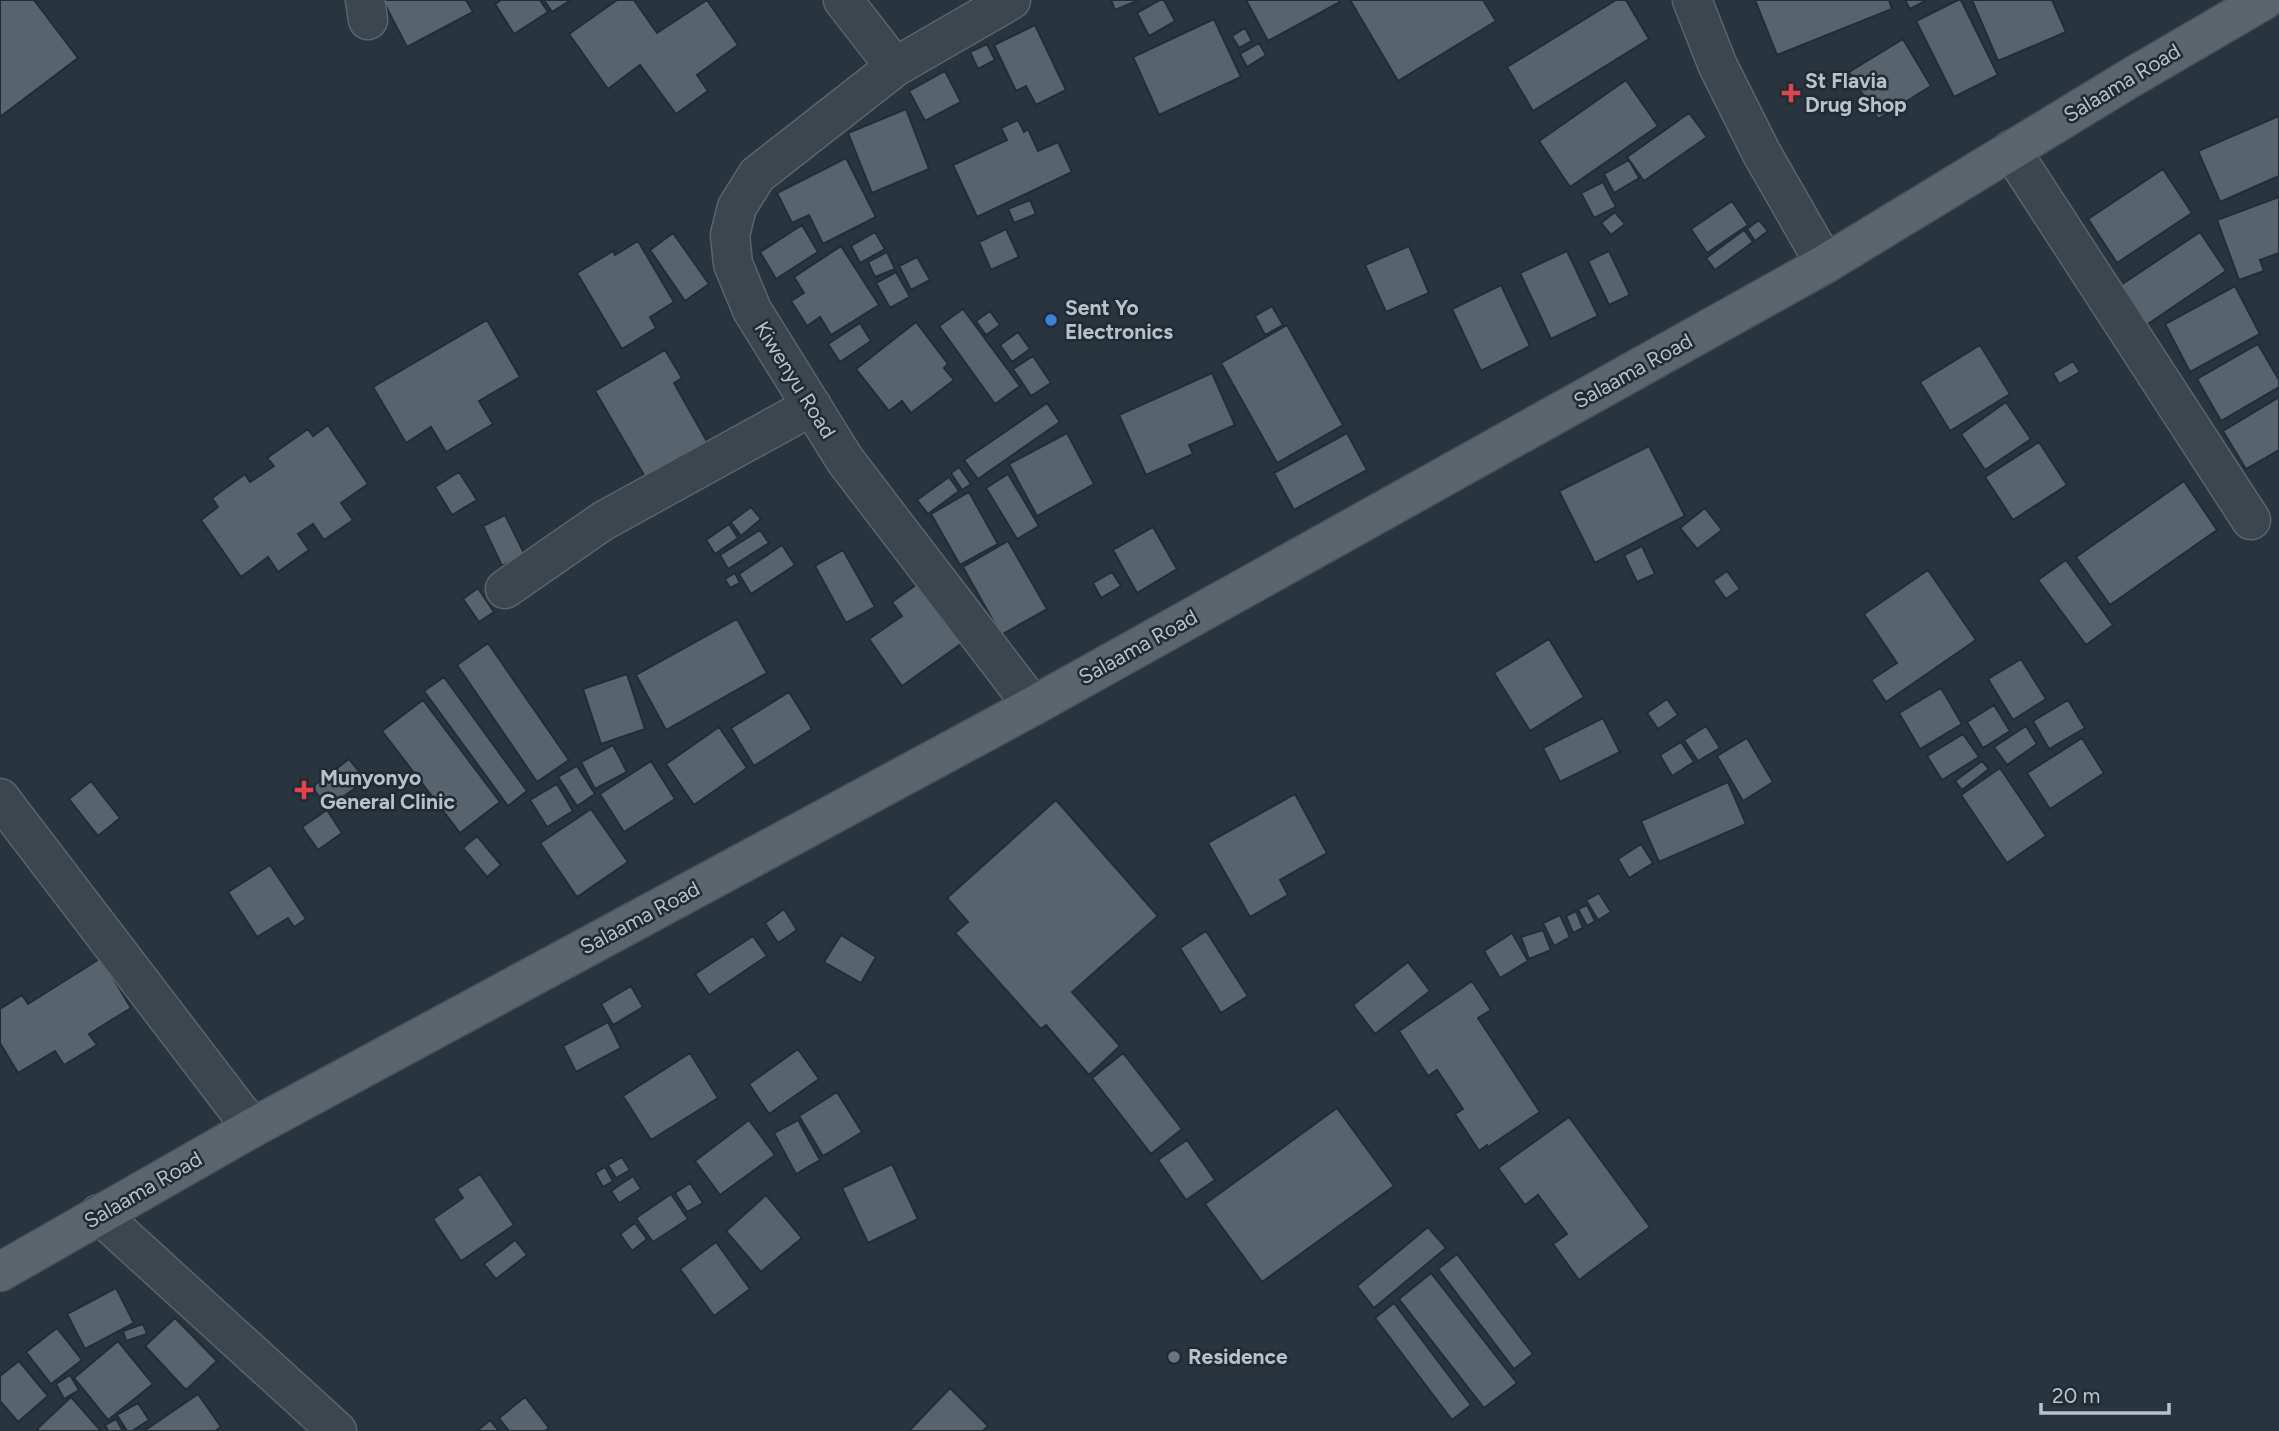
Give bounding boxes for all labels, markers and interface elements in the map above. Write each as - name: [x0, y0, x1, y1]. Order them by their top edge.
- street label: Salaama Road: [2059, 38, 2185, 127]
- place label: St Flavia Drug Shop: [1805, 68, 1907, 117]
- marker: St Flavia Drug Shop: [1783, 85, 1799, 101]
- place label: Sent Yo Electronics: [1065, 295, 1173, 344]
- marker: Sent Yo Electronics: [1043, 312, 1059, 328]
- street label: Kiwenyu Road: [750, 317, 841, 443]
- street label: Salaama Road: [1569, 328, 1696, 413]
- street label: Salaama Road: [1074, 604, 1201, 689]
- place label: Munyonyo General Clinic: [320, 765, 455, 814]
- marker: Munyonyo General Clinic: [294, 780, 314, 800]
- street label: Salaama Road: [576, 876, 704, 960]
- street label: Salaama Road: [79, 1146, 206, 1233]
- place label: Residence: [1188, 1344, 1288, 1369]
- marker: Residence: [1166, 1349, 1182, 1365]
- scale bar: [2041, 1372, 2169, 1416]
- text: 20 m: [2052, 1383, 2100, 1408]

